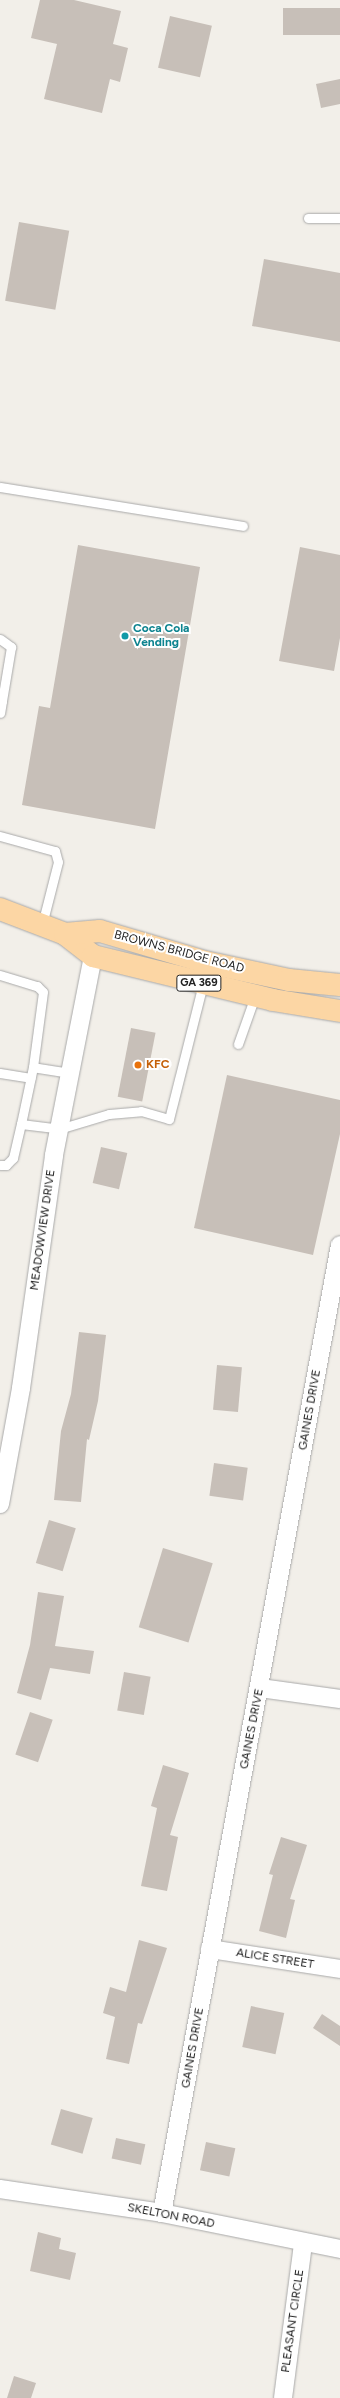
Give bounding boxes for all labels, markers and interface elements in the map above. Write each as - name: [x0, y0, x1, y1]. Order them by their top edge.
- place label: Coca Cola Vending: [133, 622, 189, 650]
- marker: Coca Cola Vending: [120, 631, 130, 641]
- street label: BROWNS BRIDGE ROAD: [112, 928, 246, 976]
- road number: GA 369: [176, 974, 222, 992]
- place label: KFC: [146, 1058, 169, 1072]
- marker: KFC: [133, 1060, 143, 1070]
- street label: MEADOWVIEW DRIVE: [27, 1169, 59, 1291]
- street label: GAINES DRIVE: [296, 1369, 324, 1451]
- street label: GAINES DRIVE: [237, 1688, 267, 1770]
- street label: ALICE STREET: [235, 1946, 315, 1972]
- street label: GAINES DRIVE: [179, 2007, 207, 2089]
- street label: SKELTON ROAD: [126, 2200, 216, 2232]
- street label: PLEASANT CIRCLE: [279, 2268, 307, 2374]

